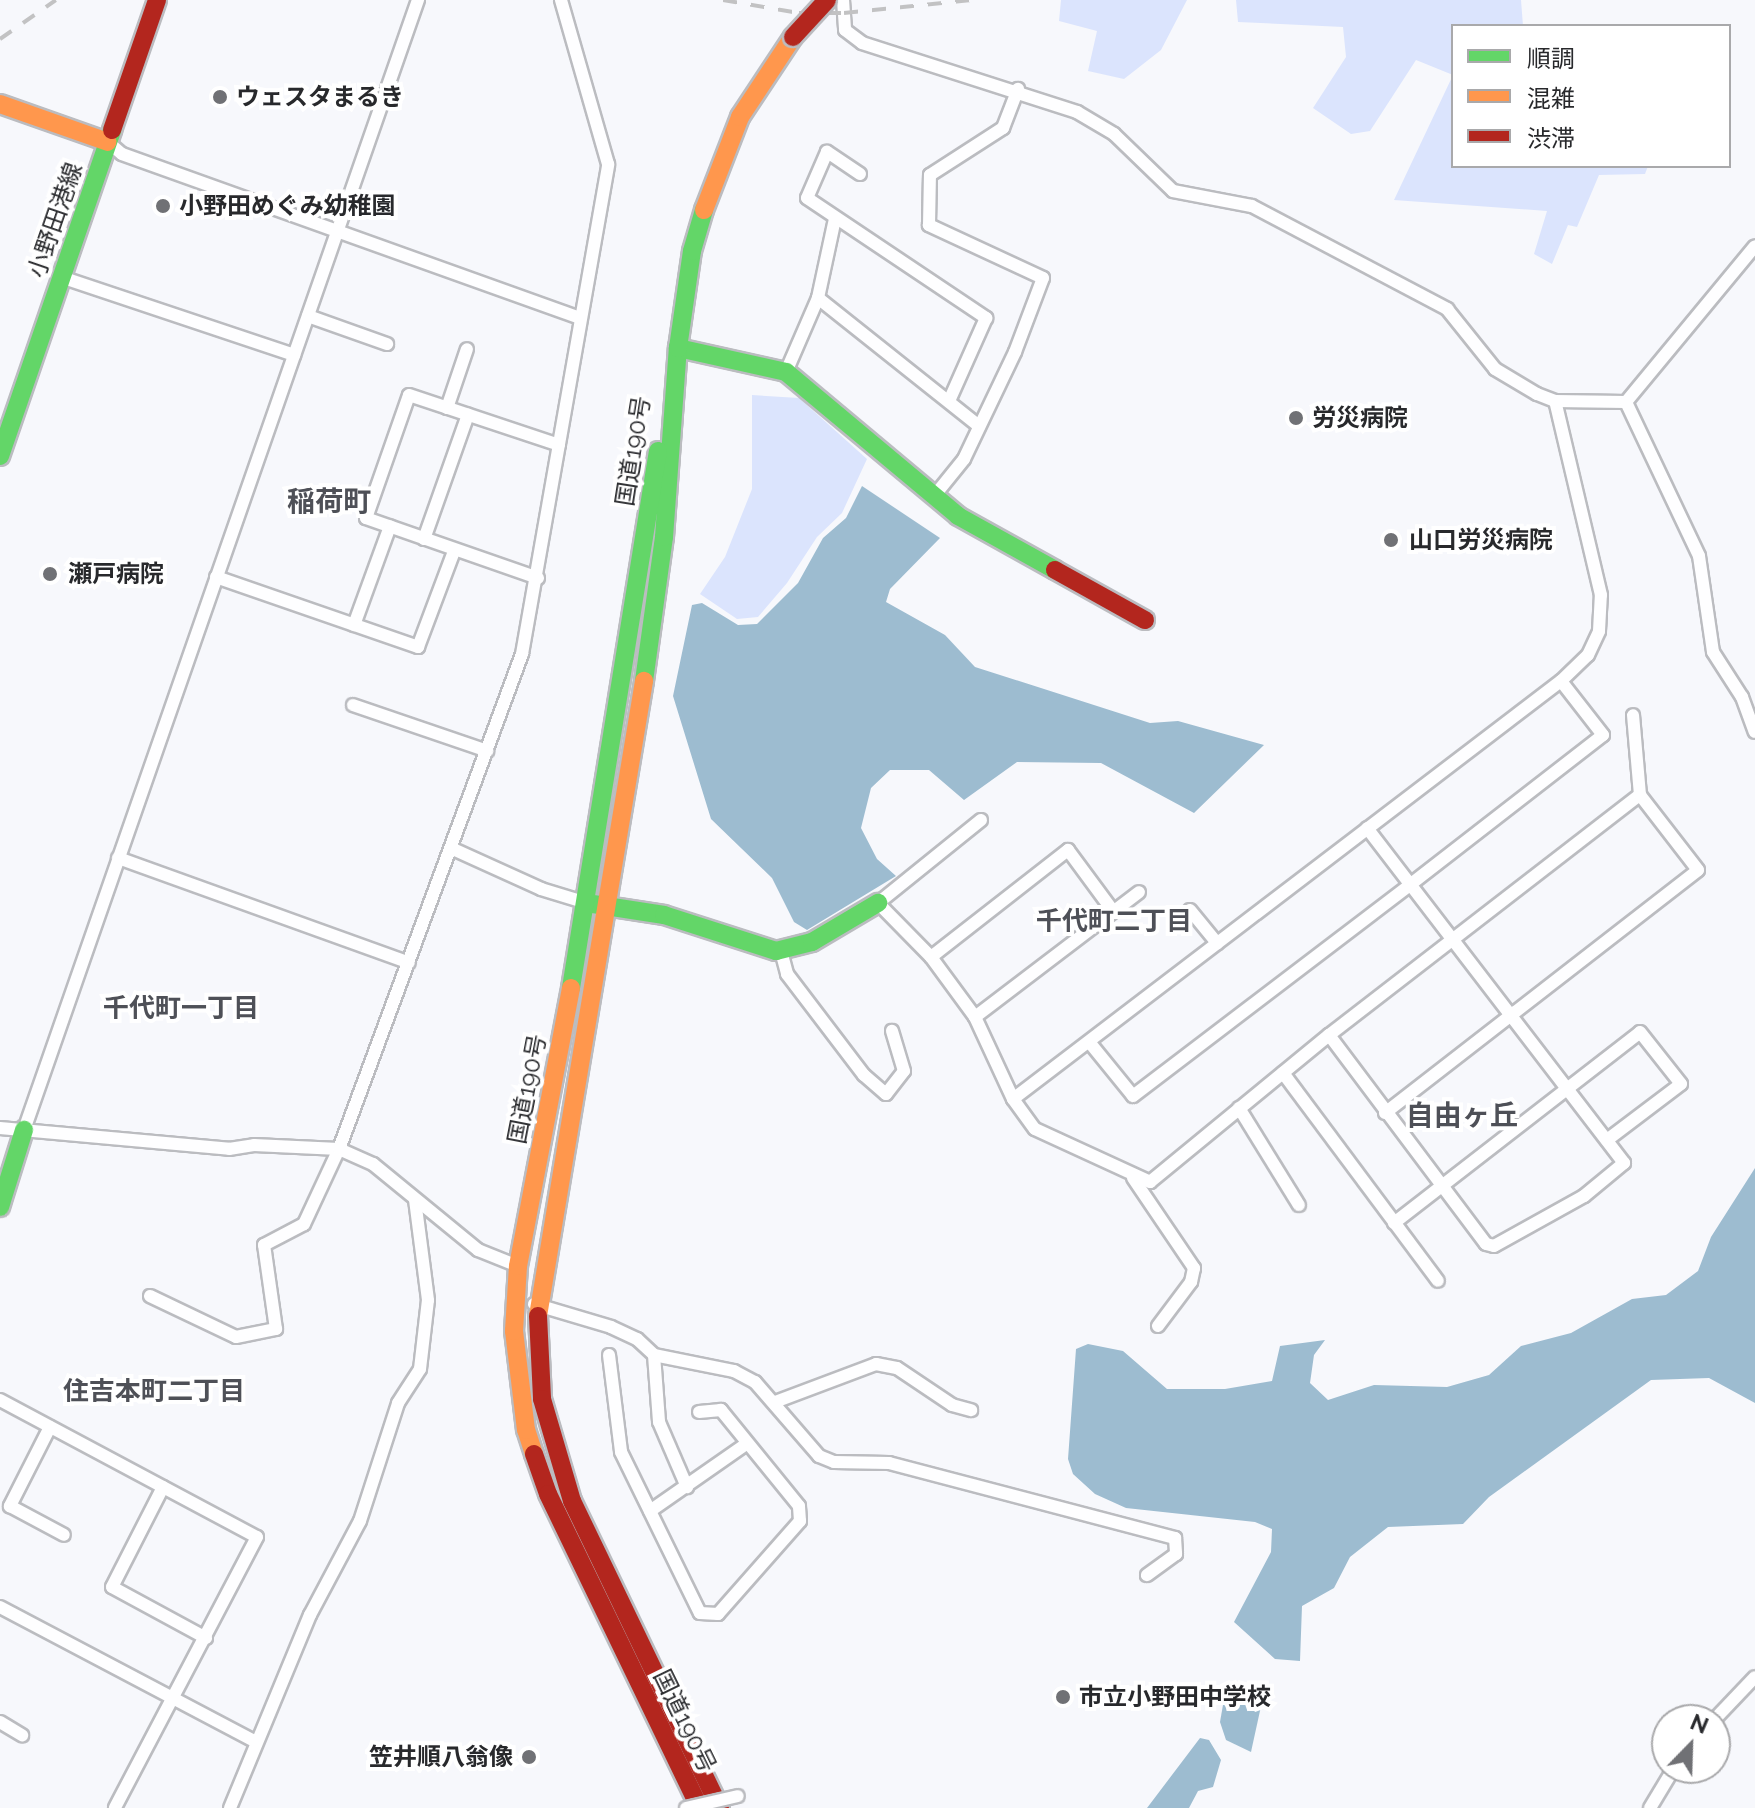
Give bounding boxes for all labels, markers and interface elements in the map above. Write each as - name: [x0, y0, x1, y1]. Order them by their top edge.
- legend: [1451, 24, 1731, 168]
- text: 順調: [1527, 44, 1575, 73]
- place label: ウェスタまるき: [236, 83, 404, 111]
- text: 混雑: [1527, 84, 1575, 113]
- marker: ウェスタまるき: [211, 88, 229, 106]
- text: 渋滞: [1527, 124, 1575, 153]
- street label: 小野田港線: [22, 159, 88, 281]
- place label: 小野田めぐみ幼稚園: [179, 192, 395, 220]
- marker: 小野田めぐみ幼稚園: [154, 197, 172, 215]
- street label: 国道190号: [610, 394, 656, 508]
- place label: 労災病院: [1312, 404, 1408, 432]
- marker: 労災病院: [1287, 409, 1305, 427]
- district label: 稲荷町: [287, 485, 371, 519]
- place label: 山口労災病院: [1409, 526, 1553, 554]
- marker: 山口労災病院: [1380, 529, 1402, 551]
- place label: 瀬戸病院: [68, 560, 164, 588]
- marker: 瀬戸病院: [39, 563, 61, 585]
- district label: 千代町二丁目: [1036, 906, 1192, 938]
- district label: 千代町一丁目: [103, 993, 259, 1025]
- street label: 国道190号: [502, 1032, 552, 1146]
- district label: 自由ヶ丘: [1406, 1099, 1518, 1133]
- district label: 住吉本町二丁目: [63, 1376, 245, 1408]
- street label: 国道190号: [648, 1665, 722, 1777]
- place label: 市立小野田中学校: [1079, 1683, 1271, 1711]
- marker: 市立小野田中学校: [1054, 1688, 1072, 1706]
- north arrow: [1651, 1704, 1731, 1784]
- text: N: [1687, 1708, 1712, 1739]
- place label: 笠井順八翁像: [369, 1743, 513, 1771]
- marker: 笠井順八翁像: [520, 1748, 538, 1766]

